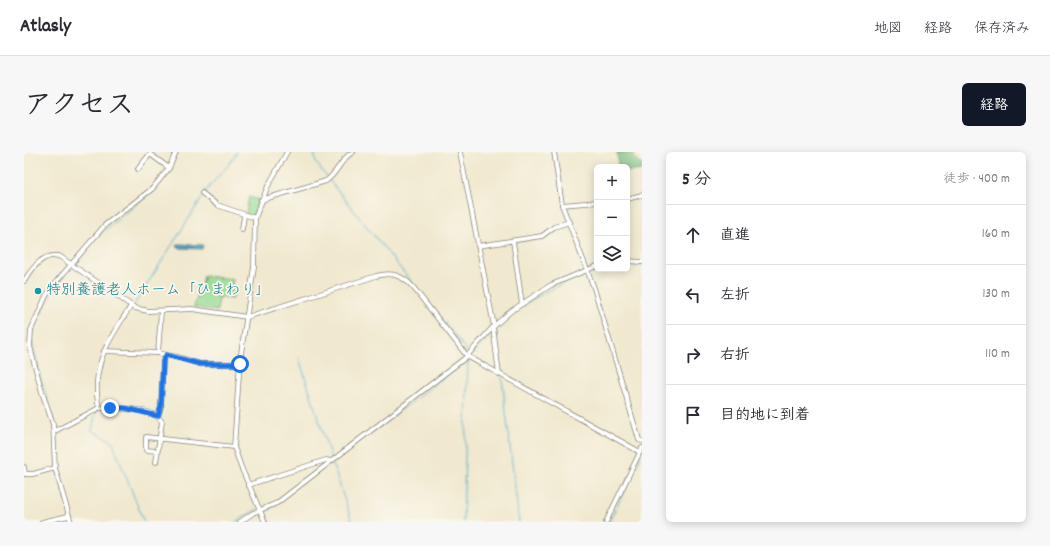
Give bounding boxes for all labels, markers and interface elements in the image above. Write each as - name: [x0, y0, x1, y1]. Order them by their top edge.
- text: Atlasly: [20, 14, 71, 41]
- text: 地図: [874, 19, 902, 39]
- text: 経路: [924, 19, 952, 39]
- text: 保存済み: [974, 19, 1030, 39]
- button: 経路: [962, 83, 1026, 126]
- text: アクセス: [24, 88, 134, 128]
- map controls: [594, 164, 630, 272]
- button: +: [594, 164, 630, 200]
- text: 5 分: [682, 169, 711, 193]
- text: 徒歩 · 400 m: [944, 170, 1010, 189]
- button: −: [594, 200, 630, 236]
- icon: ahead: [682, 224, 704, 246]
- text: 直進: [720, 225, 750, 247]
- text: 160 m: [982, 225, 1010, 244]
- button: layers: [594, 236, 630, 272]
- place label: 特別養護老人ホーム「ひまわり」: [46, 280, 270, 302]
- icon: left: [682, 284, 704, 306]
- text: 左折: [720, 285, 750, 307]
- text: 130 m: [982, 285, 1010, 304]
- marker: 特別養護老人ホーム「ひまわり」: [33, 286, 43, 296]
- icon: right: [682, 344, 704, 366]
- text: 右折: [720, 345, 750, 367]
- text: 110 m: [985, 345, 1010, 364]
- route start: [231, 355, 249, 373]
- route end: [101, 399, 119, 417]
- icon: arrive: [682, 404, 704, 426]
- text: 目的地に到着: [720, 405, 810, 427]

